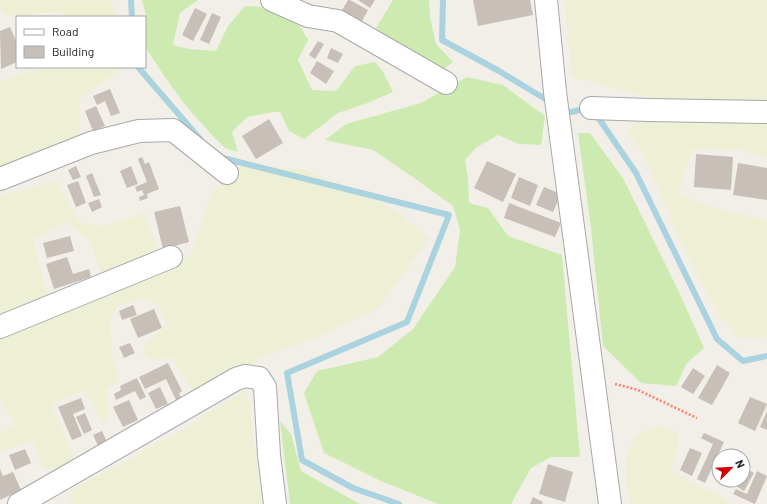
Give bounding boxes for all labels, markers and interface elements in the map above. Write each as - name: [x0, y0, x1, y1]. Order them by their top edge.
- legend: [16, 16, 146, 68]
- text: Road: [52, 24, 79, 38]
- text: Building: [52, 44, 94, 58]
- north arrow: [711, 448, 751, 488]
- text: N: [733, 458, 748, 470]

